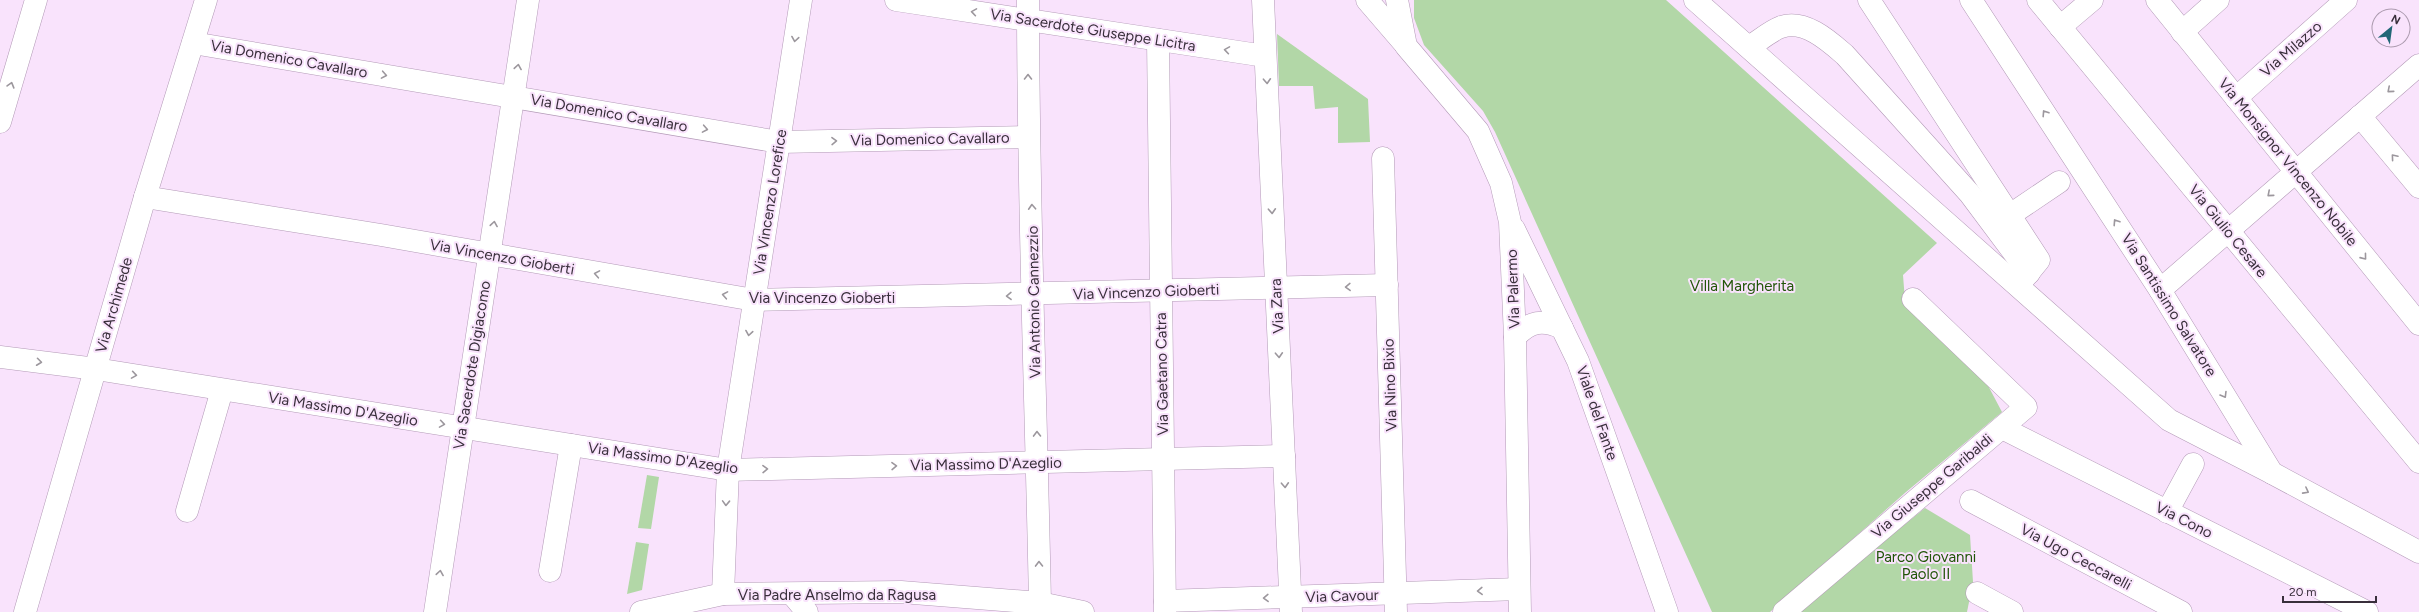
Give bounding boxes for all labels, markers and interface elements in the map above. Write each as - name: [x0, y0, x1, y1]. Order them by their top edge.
- street label: Via Sacerdote Giuseppe Licitra: [989, 5, 1197, 55]
- one-way arrow: [971, 8, 977, 17]
- north arrow: [2371, 8, 2411, 48]
- text: N: [2389, 12, 2402, 27]
- street label: Via Milazzo: [2256, 17, 2326, 81]
- one-way arrow: [791, 35, 800, 42]
- street label: Via Domenico Cavallaro: [209, 36, 369, 82]
- one-way arrow: [1224, 46, 1230, 55]
- one-way arrow: [513, 64, 522, 70]
- one-way arrow: [381, 70, 387, 79]
- one-way arrow: [1024, 74, 1032, 80]
- street label: Via Monsignor Vincenzo Nobile: [2215, 74, 2361, 250]
- one-way arrow: [1262, 78, 1271, 84]
- one-way arrow: [6, 81, 15, 88]
- one-way arrow: [2387, 86, 2394, 93]
- street label: Via Domenico Cavallaro: [529, 90, 689, 136]
- one-way arrow: [2042, 110, 2050, 117]
- one-way arrow: [702, 124, 708, 133]
- street label: Via Vincenzo Lorefice: [750, 128, 790, 276]
- street label: Via Domenico Cavallaro: [850, 129, 1010, 149]
- one-way arrow: [831, 137, 837, 145]
- one-way arrow: [2391, 155, 2398, 162]
- street label: Via Giulio Cesare: [2185, 181, 2271, 281]
- one-way arrow: [2268, 189, 2275, 196]
- one-way arrow: [1027, 204, 1036, 210]
- one-way arrow: [1268, 208, 1277, 214]
- one-way arrow: [2113, 219, 2121, 226]
- one-way arrow: [489, 220, 498, 227]
- street label: Via Antonio Cannezzio: [1024, 225, 1044, 378]
- street label: Via Santissimo Salvatore: [2118, 230, 2220, 380]
- street label: Via Vincenzo Gioberti: [428, 235, 576, 279]
- street label: Via Palermo: [1503, 249, 1523, 329]
- one-way arrow: [2360, 252, 2367, 259]
- street label: Via Archimede: [92, 255, 136, 355]
- one-way arrow: [594, 270, 600, 279]
- park label: Villa Margherita: [1690, 277, 1794, 295]
- street label: Via Zara: [1267, 278, 1287, 334]
- street label: Via Sacerdote Digiacomo: [450, 279, 494, 451]
- street label: Via Vincenzo Gioberti: [1072, 280, 1220, 304]
- one-way arrow: [1345, 282, 1351, 291]
- street label: Via Vincenzo Gioberti: [749, 289, 895, 307]
- one-way arrow: [722, 292, 728, 300]
- one-way arrow: [1006, 292, 1012, 300]
- street label: Via Gaetano Catra: [1152, 312, 1172, 436]
- one-way arrow: [745, 330, 754, 336]
- street label: Via Nino Bixio: [1379, 338, 1401, 432]
- one-way arrow: [1275, 352, 1283, 358]
- one-way arrow: [36, 357, 42, 366]
- street label: Viale del Fante: [1572, 363, 1622, 463]
- one-way arrow: [131, 370, 137, 379]
- street label: Via Massimo D'Azeglio: [267, 388, 420, 430]
- one-way arrow: [2220, 391, 2227, 398]
- one-way arrow: [439, 419, 445, 428]
- street label: Via Giuseppe Garibaldi: [1868, 430, 1996, 542]
- one-way arrow: [1032, 431, 1041, 437]
- street label: Via Massimo D'Azeglio: [587, 439, 740, 477]
- street label: Via Massimo D'Azeglio: [910, 454, 1062, 474]
- one-way arrow: [891, 462, 897, 470]
- one-way arrow: [762, 465, 768, 474]
- one-way arrow: [1281, 482, 1289, 488]
- one-way arrow: [2301, 487, 2309, 494]
- street label: Via Cono: [2152, 498, 2216, 542]
- one-way arrow: [722, 500, 731, 506]
- street label: Via Ugo Ceccarelli: [2017, 520, 2135, 594]
- park label: Parco Giovanni Paolo II: [1876, 548, 1976, 583]
- one-way arrow: [1035, 561, 1044, 567]
- one-way arrow: [436, 570, 444, 577]
- scale bar: [2283, 578, 2376, 604]
- text: 20 m: [2289, 585, 2317, 599]
- street label: Via Padre Anselmo da Ragusa: [738, 586, 936, 604]
- street label: Via Cavour: [1305, 586, 1379, 606]
- one-way arrow: [1477, 586, 1483, 595]
- one-way arrow: [1263, 594, 1269, 602]

